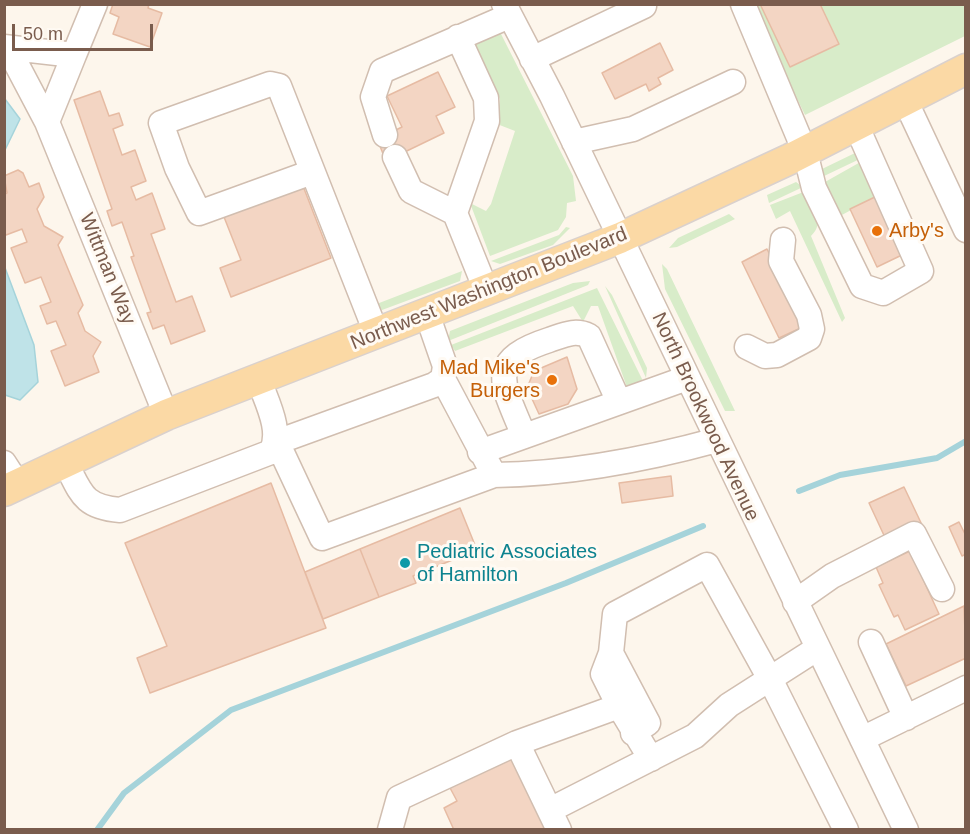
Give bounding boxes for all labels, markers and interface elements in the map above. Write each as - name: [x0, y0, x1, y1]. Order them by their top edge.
- scale bar: [15, 12, 156, 50]
- text: 50 m: [23, 24, 63, 44]
- street label: Wittman Way: [74, 210, 140, 328]
- place label: Arby's: [889, 219, 944, 243]
- street label: Northwest Washington Boulevard: [347, 222, 631, 356]
- marker: Arby's: [870, 224, 884, 238]
- street label: North Brookwood Avenue: [646, 309, 764, 525]
- place label: Mad Mike's Burgers: [439, 356, 540, 403]
- marker: Mad Mike's Burgers: [545, 373, 559, 387]
- place label: Pediatric Associates of Hamilton: [417, 540, 597, 587]
- marker: Pediatric Associates of Hamilton: [398, 556, 412, 570]

